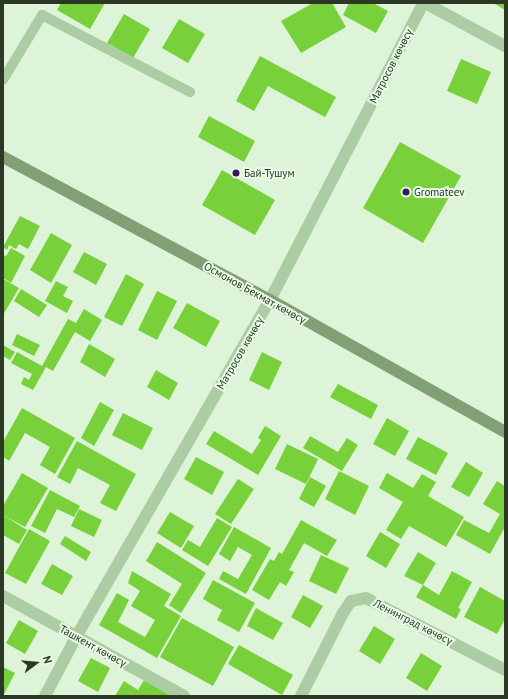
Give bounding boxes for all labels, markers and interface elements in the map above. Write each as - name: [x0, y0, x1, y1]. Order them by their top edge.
- street label: Матросов көчөсү: [367, 27, 415, 105]
- place label: Бай-Тушум: [244, 166, 295, 180]
- marker: Бай-Тушум: [231, 168, 241, 178]
- place label: Gromateev: [414, 185, 464, 199]
- marker: Gromateev: [401, 187, 411, 197]
- street label: Осмонов Бекмат көчөсү: [202, 259, 308, 327]
- street label: Матросов көчөсү: [214, 314, 266, 392]
- street label: Ленинград көчөсү: [371, 596, 455, 648]
- street label: Ташкент көчөсү: [57, 622, 129, 670]
- north arrow: [16, 643, 56, 683]
- text: N: [40, 654, 55, 665]

